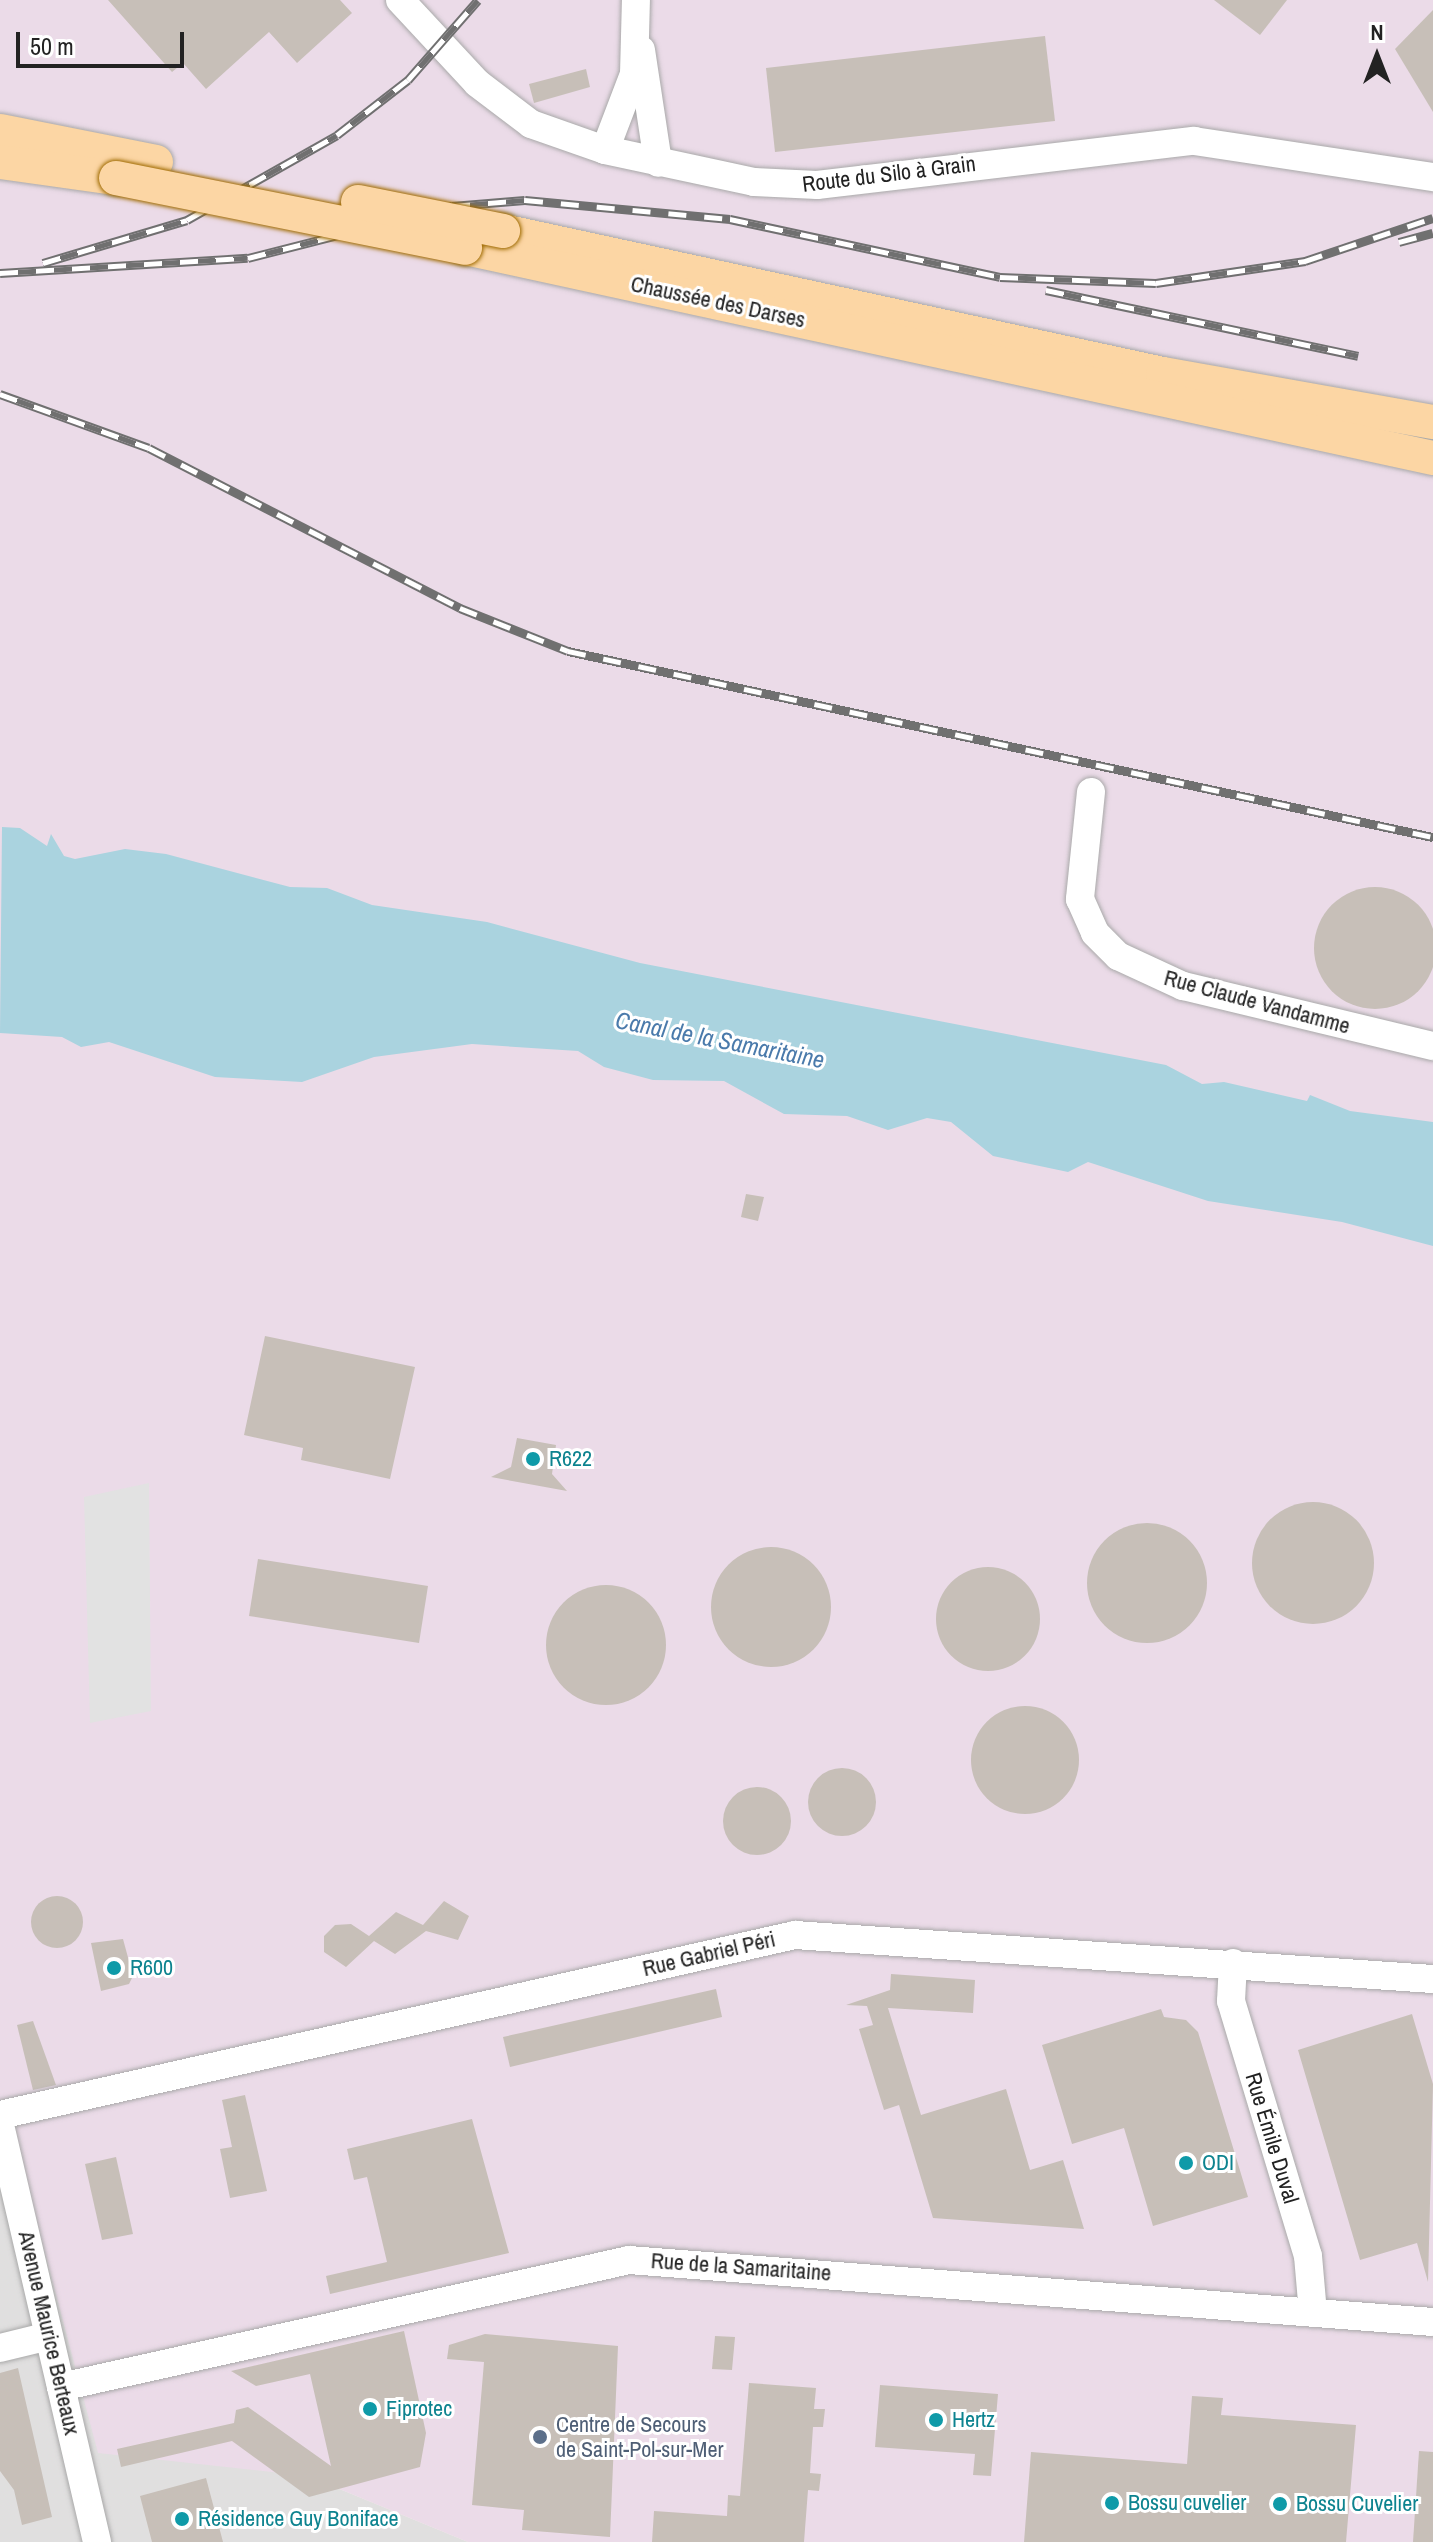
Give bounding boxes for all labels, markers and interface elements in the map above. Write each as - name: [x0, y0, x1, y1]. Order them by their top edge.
- scale bar: [20, 16, 188, 66]
- north arrow: [1337, 16, 1417, 96]
- text: N: [1370, 17, 1384, 47]
- text: 50 m: [30, 30, 74, 62]
- street label: Route du Silo à Grain: [801, 150, 977, 198]
- street label: Chaussée des Darses: [628, 271, 808, 333]
- street label: Rue Claude Vandamme: [1161, 965, 1353, 1039]
- water label: Canal de la Samaritaine: [613, 1006, 827, 1074]
- place label: R622: [549, 1446, 592, 1472]
- marker: R622: [524, 1450, 542, 1468]
- street label: Rue Gabriel Péri: [640, 1926, 778, 1982]
- place label: R600: [130, 1955, 173, 1981]
- marker: R600: [105, 1959, 123, 1977]
- street label: Rue Émile Duval: [1240, 2069, 1304, 2207]
- place label: ODI: [1202, 2150, 1234, 2176]
- marker: ODI: [1177, 2154, 1195, 2172]
- street label: Avenue Maurice Berteaux: [13, 2229, 85, 2437]
- street label: Rue de la Samaritaine: [650, 2248, 832, 2286]
- place label: Fiprotec: [386, 2396, 452, 2422]
- marker: Fiprotec: [361, 2400, 379, 2418]
- place label: Hertz: [952, 2407, 995, 2433]
- place label: Centre de Secours de Saint-Pol-sur-Mer: [556, 2411, 723, 2462]
- marker: Hertz: [927, 2411, 945, 2429]
- marker: Centre de Secours de Saint-Pol-sur-Mer: [531, 2428, 549, 2446]
- place label: Bossu cuvelier: [1128, 2490, 1246, 2516]
- place label: Bossu Cuvelier: [1296, 2491, 1418, 2517]
- marker: Bossu cuvelier: [1103, 2494, 1121, 2512]
- marker: Bossu Cuvelier: [1271, 2495, 1289, 2513]
- place label: Résidence Guy Boniface: [198, 2506, 399, 2532]
- marker: Résidence Guy Boniface: [173, 2510, 191, 2528]

